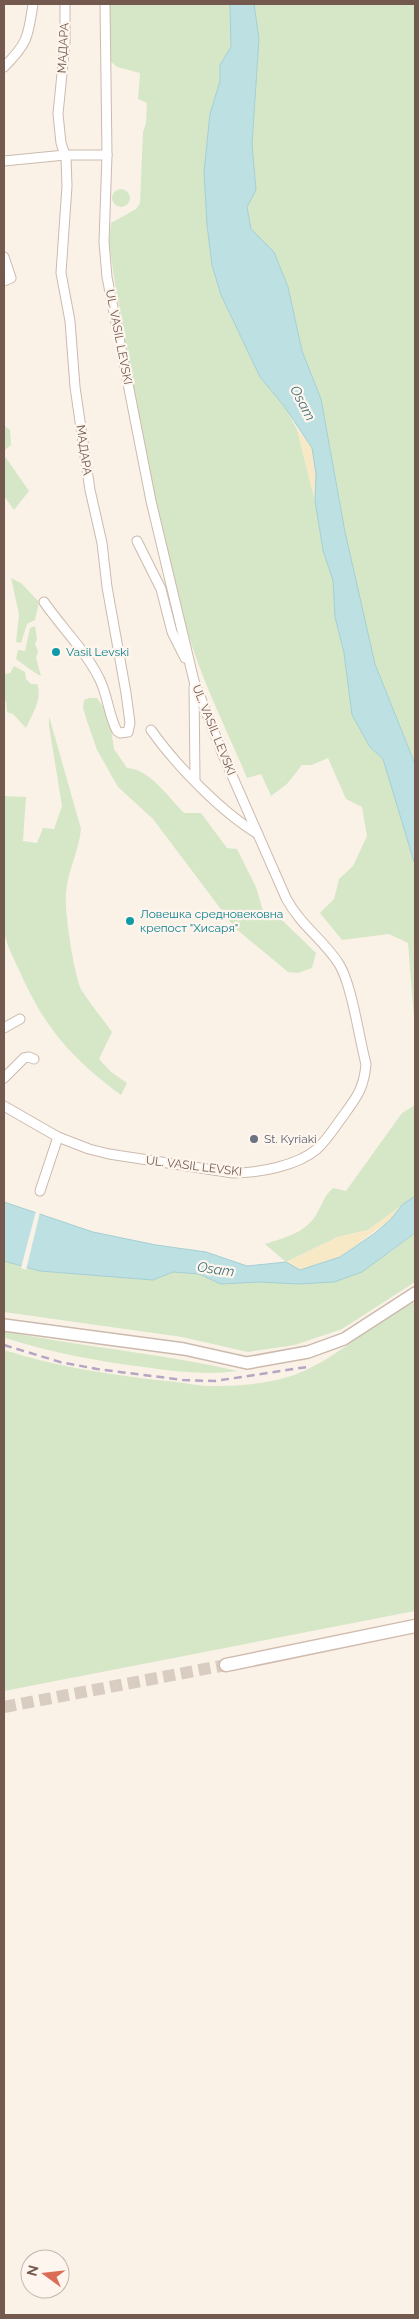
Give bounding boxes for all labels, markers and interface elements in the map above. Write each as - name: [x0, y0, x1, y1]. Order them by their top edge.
- street label: МАДАРА: [55, 22, 71, 74]
- street label: UL. VASIL LEVSKI: [103, 288, 135, 386]
- water label: Osam: [287, 383, 319, 423]
- street label: МАДАРА: [74, 424, 94, 476]
- place label: Vasil Levski: [66, 645, 129, 659]
- marker: Vasil Levski: [50, 646, 62, 658]
- street label: UL. VASIL LEVSKI: [189, 683, 239, 777]
- place label: Ловешка средновековна крепост "Хисаря": [140, 907, 283, 935]
- marker: Ловешка средновековна крепост "Хисаря": [124, 915, 136, 927]
- place label: St. Kyriaki: [264, 1132, 317, 1146]
- marker: St. Kyriaki: [248, 1133, 260, 1145]
- street label: UL. VASIL LEVSKI: [145, 1153, 243, 1179]
- water label: Osam: [196, 1258, 236, 1280]
- north arrow: [20, 2249, 70, 2299]
- text: N: [23, 2263, 42, 2278]

